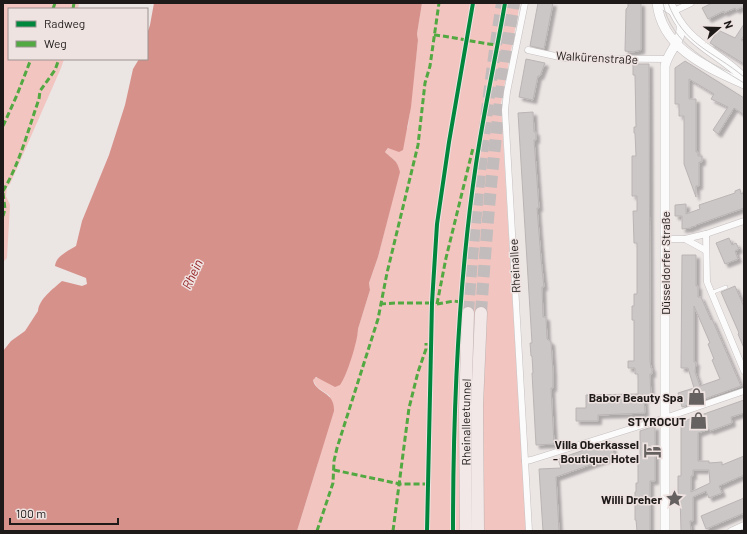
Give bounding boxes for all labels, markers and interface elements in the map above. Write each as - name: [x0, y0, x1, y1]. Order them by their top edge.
- legend: [8, 8, 148, 60]
- north arrow: [699, 8, 739, 48]
- text: Radweg: [44, 16, 85, 30]
- text: N: [722, 19, 736, 30]
- text: Weg: [44, 36, 67, 50]
- street label: Walkürenstraße: [556, 48, 638, 66]
- street label: Düsseldorfer Straße: [658, 211, 672, 315]
- street label: Rheinallee: [506, 239, 522, 293]
- water label: Rhein: [178, 256, 206, 292]
- street label: Rheinalleetunnel: [458, 378, 473, 466]
- shop icon: Babor Beauty Spa: [686, 387, 706, 407]
- place label: Babor Beauty Spa: [589, 390, 683, 404]
- shop icon: STYROCUT: [689, 411, 709, 431]
- place label: STYROCUT: [628, 414, 686, 428]
- place label: Villa Oberkassel - Boutique Hotel: [553, 437, 639, 465]
- hotel icon: Villa Oberkassel - Boutique Hotel: [642, 441, 662, 461]
- place icon: Willi Dreher: [665, 489, 685, 509]
- place label: Willi Dreher: [601, 492, 662, 506]
- scale bar: [10, 500, 118, 526]
- text: 100 m: [16, 506, 46, 520]

